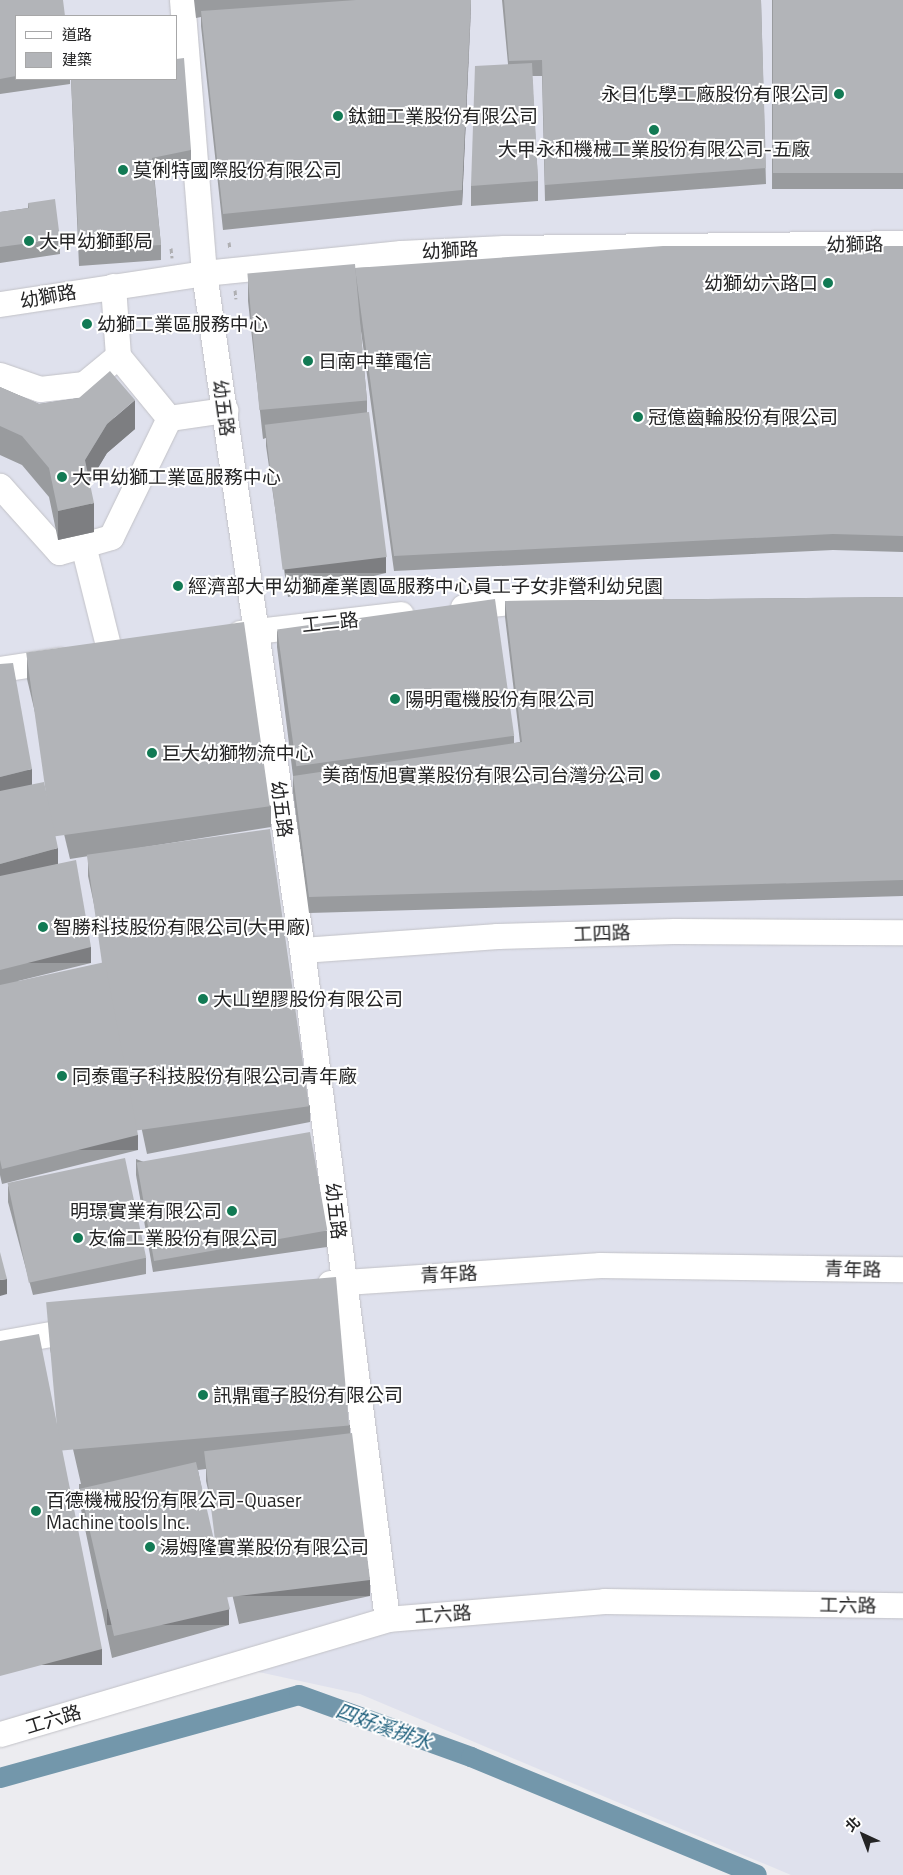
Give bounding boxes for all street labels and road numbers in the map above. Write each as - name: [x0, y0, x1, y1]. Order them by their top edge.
- street label: 幼獅路: [826, 232, 884, 256]
- street label: 幼獅路: [421, 237, 479, 263]
- street label: 幼獅路: [18, 280, 78, 312]
- street label: 幼五路: [209, 378, 239, 438]
- street label: 工二路: [300, 608, 360, 636]
- street label: 幼五路: [267, 779, 297, 839]
- street label: 工四路: [573, 921, 631, 945]
- street label: 幼五路: [321, 1181, 351, 1241]
- street label: 青年路: [824, 1257, 882, 1281]
- street label: 青年路: [420, 1261, 478, 1287]
- street label: 工六路: [819, 1593, 877, 1617]
- street label: 工六路: [414, 1601, 472, 1627]
- street label: 工六路: [22, 1700, 84, 1738]

